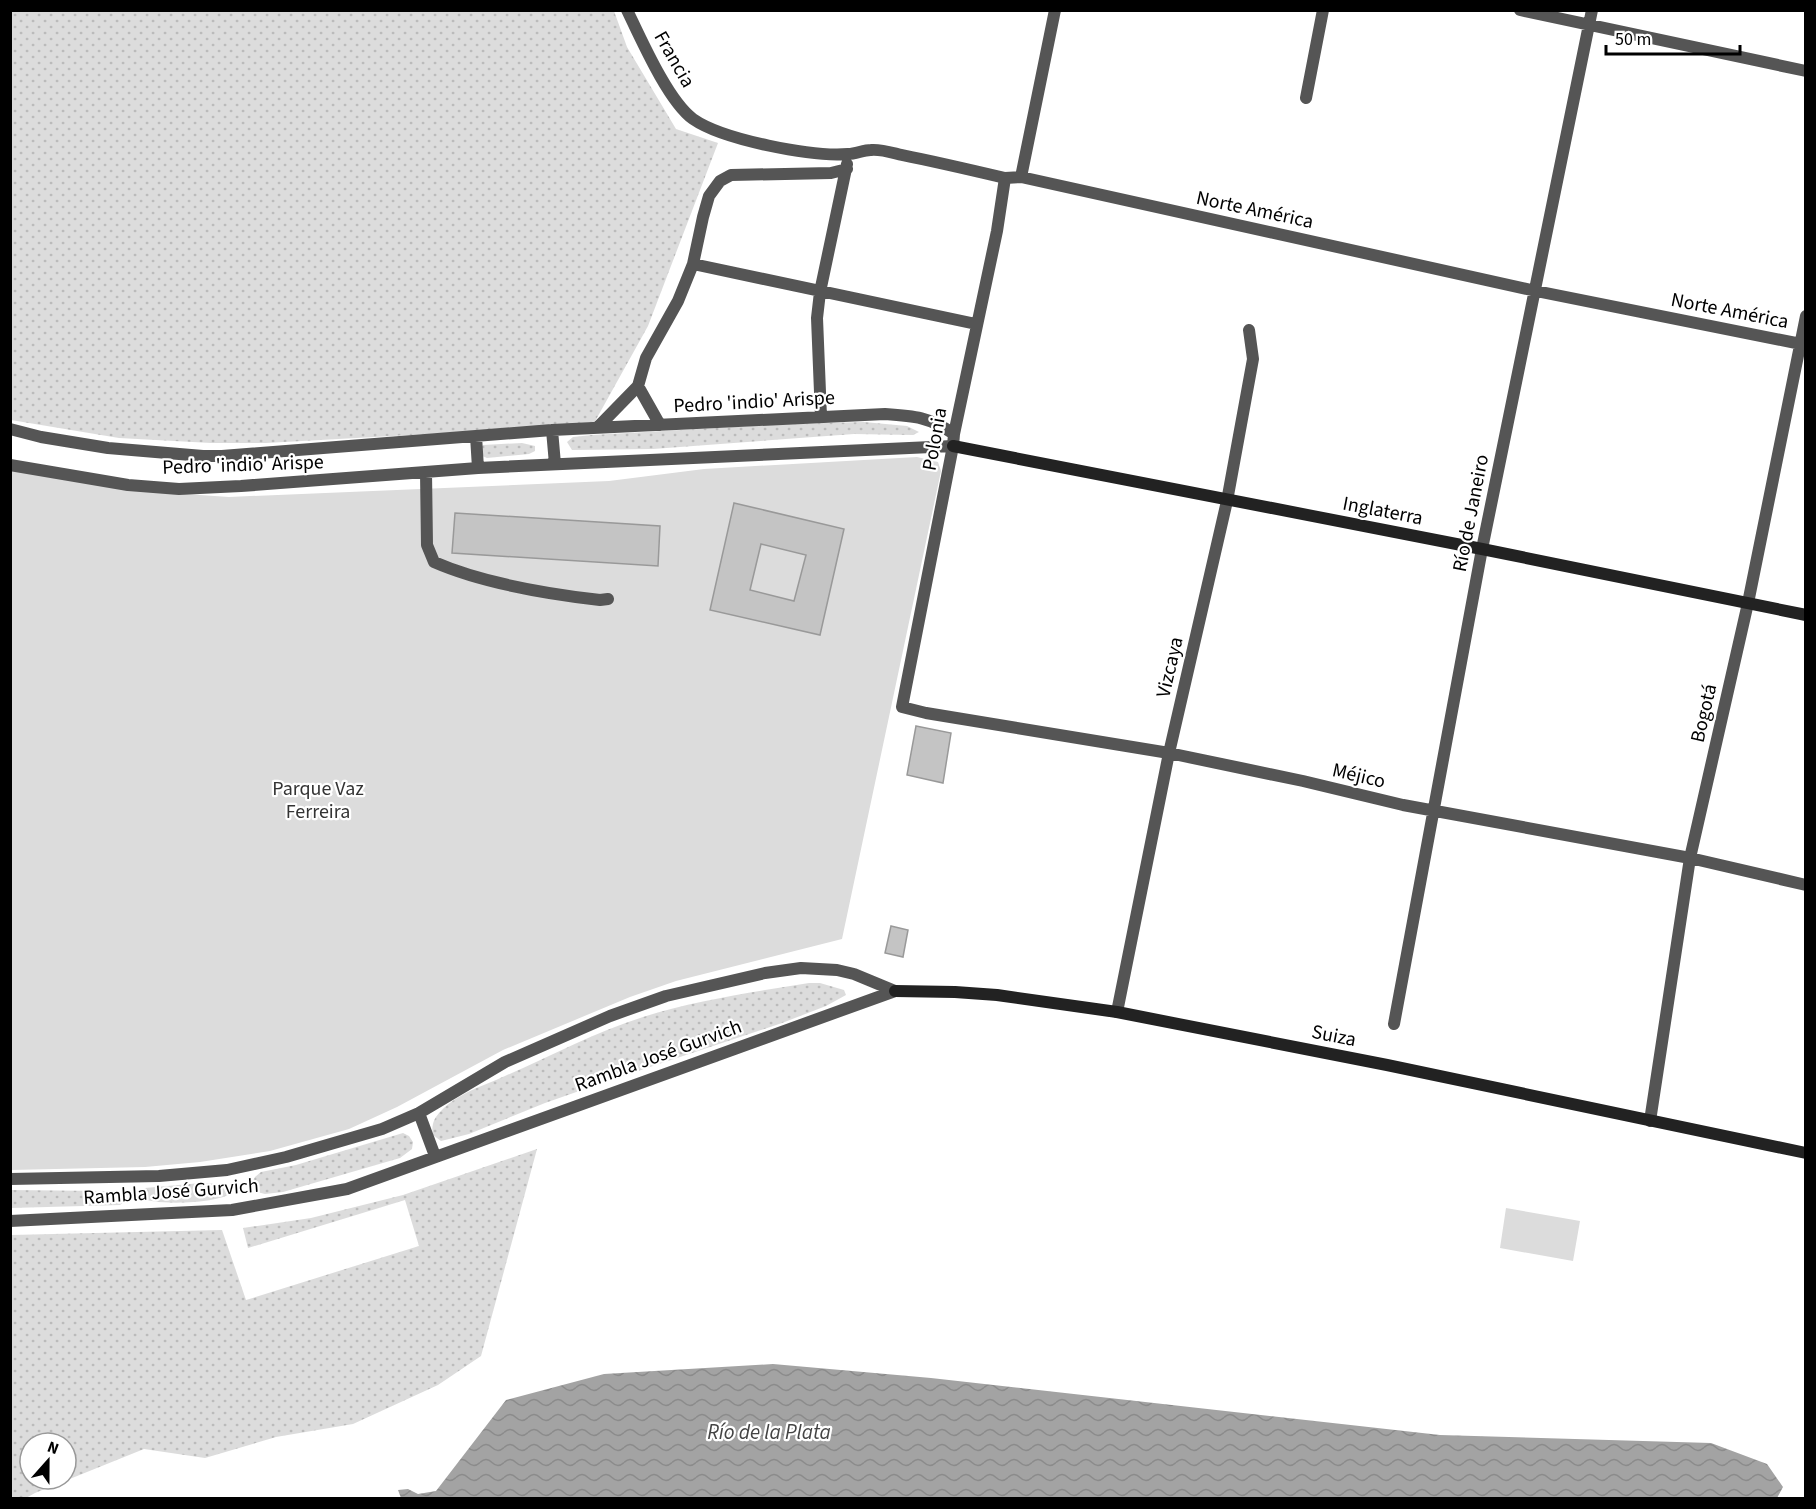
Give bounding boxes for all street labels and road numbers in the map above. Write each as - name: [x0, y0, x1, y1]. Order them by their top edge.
- street label: Francia: [647, 26, 702, 93]
- street label: Norte América: [1194, 184, 1316, 236]
- street label: Norte América: [1669, 286, 1791, 336]
- street label: Pedro 'indio' Arispe: [673, 384, 836, 420]
- street label: Polonia: [916, 405, 954, 473]
- street label: Pedro 'indio' Arispe: [162, 448, 324, 482]
- street label: Río de Janeiro: [1446, 452, 1496, 574]
- street label: Inglaterra: [1340, 490, 1425, 532]
- street label: Vizcaya: [1149, 634, 1191, 700]
- street label: Bogotá: [1684, 681, 1724, 745]
- street label: Méjico: [1329, 756, 1388, 796]
- street label: Rambla José Gurvich: [571, 1013, 746, 1099]
- street label: Suiza: [1309, 1018, 1358, 1054]
- street label: Rambla José Gurvich: [82, 1172, 260, 1212]

